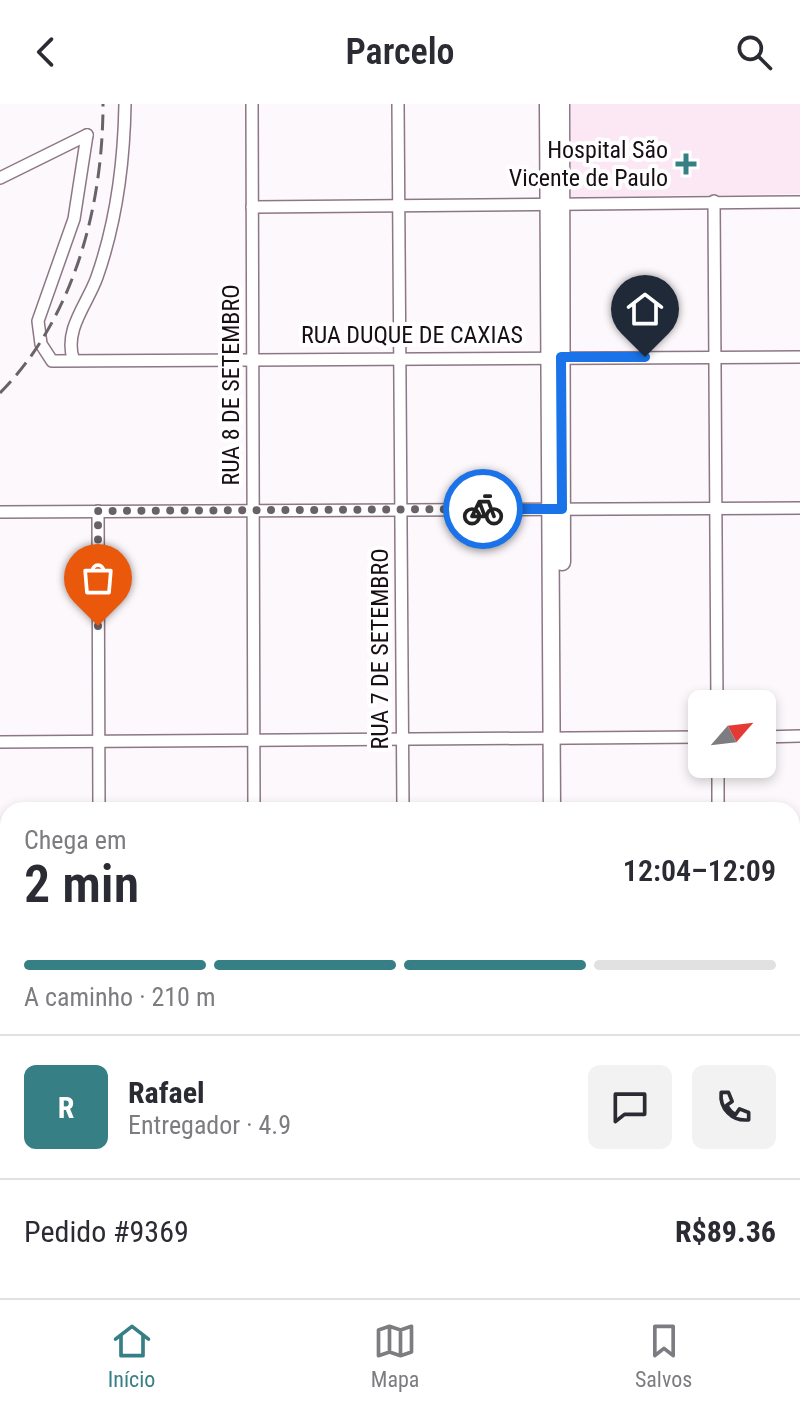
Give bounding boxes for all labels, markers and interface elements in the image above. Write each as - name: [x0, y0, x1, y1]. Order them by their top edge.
- icon: back: [24, 30, 68, 74]
- icon: search: [732, 30, 776, 74]
- text: Parcelo: [345, 31, 455, 73]
- place label: Hospital São Vicente de Paulo: [509, 136, 668, 192]
- marker: Hospital São Vicente de Paulo: [675, 153, 697, 175]
- pin: [611, 275, 679, 357]
- street label: RUA 8 DE SETEMBRO: [217, 284, 245, 486]
- icon: home: [623, 287, 667, 331]
- street label: RUA DUQUE DE CAXIAS: [301, 321, 523, 349]
- courier: [443, 469, 523, 549]
- icon: bike: [461, 487, 505, 531]
- pin: [64, 544, 132, 626]
- street label: RUA 7 DE SETEMBRO: [366, 548, 394, 750]
- icon: bag: [76, 556, 120, 600]
- north arrow: [688, 690, 776, 778]
- map controls: [688, 690, 776, 778]
- text: Chega em: [24, 825, 127, 855]
- text: 12:04–12:09: [623, 853, 776, 888]
- text: 2 min: [24, 854, 139, 915]
- text: A caminho · 210 m: [24, 982, 215, 1012]
- button: chat: [588, 1065, 672, 1149]
- button: phone: [692, 1065, 776, 1149]
- text: Rafael: [128, 1075, 205, 1110]
- text: R: [58, 1090, 74, 1125]
- text: Entregador · 4.9: [128, 1110, 291, 1140]
- text: Pedido #9369: [24, 1214, 189, 1249]
- text: R$89.36: [675, 1214, 776, 1249]
- tab: Início: [108, 1319, 155, 1392]
- tab: Mapa: [371, 1319, 419, 1392]
- tab: Salvos: [635, 1319, 692, 1392]

